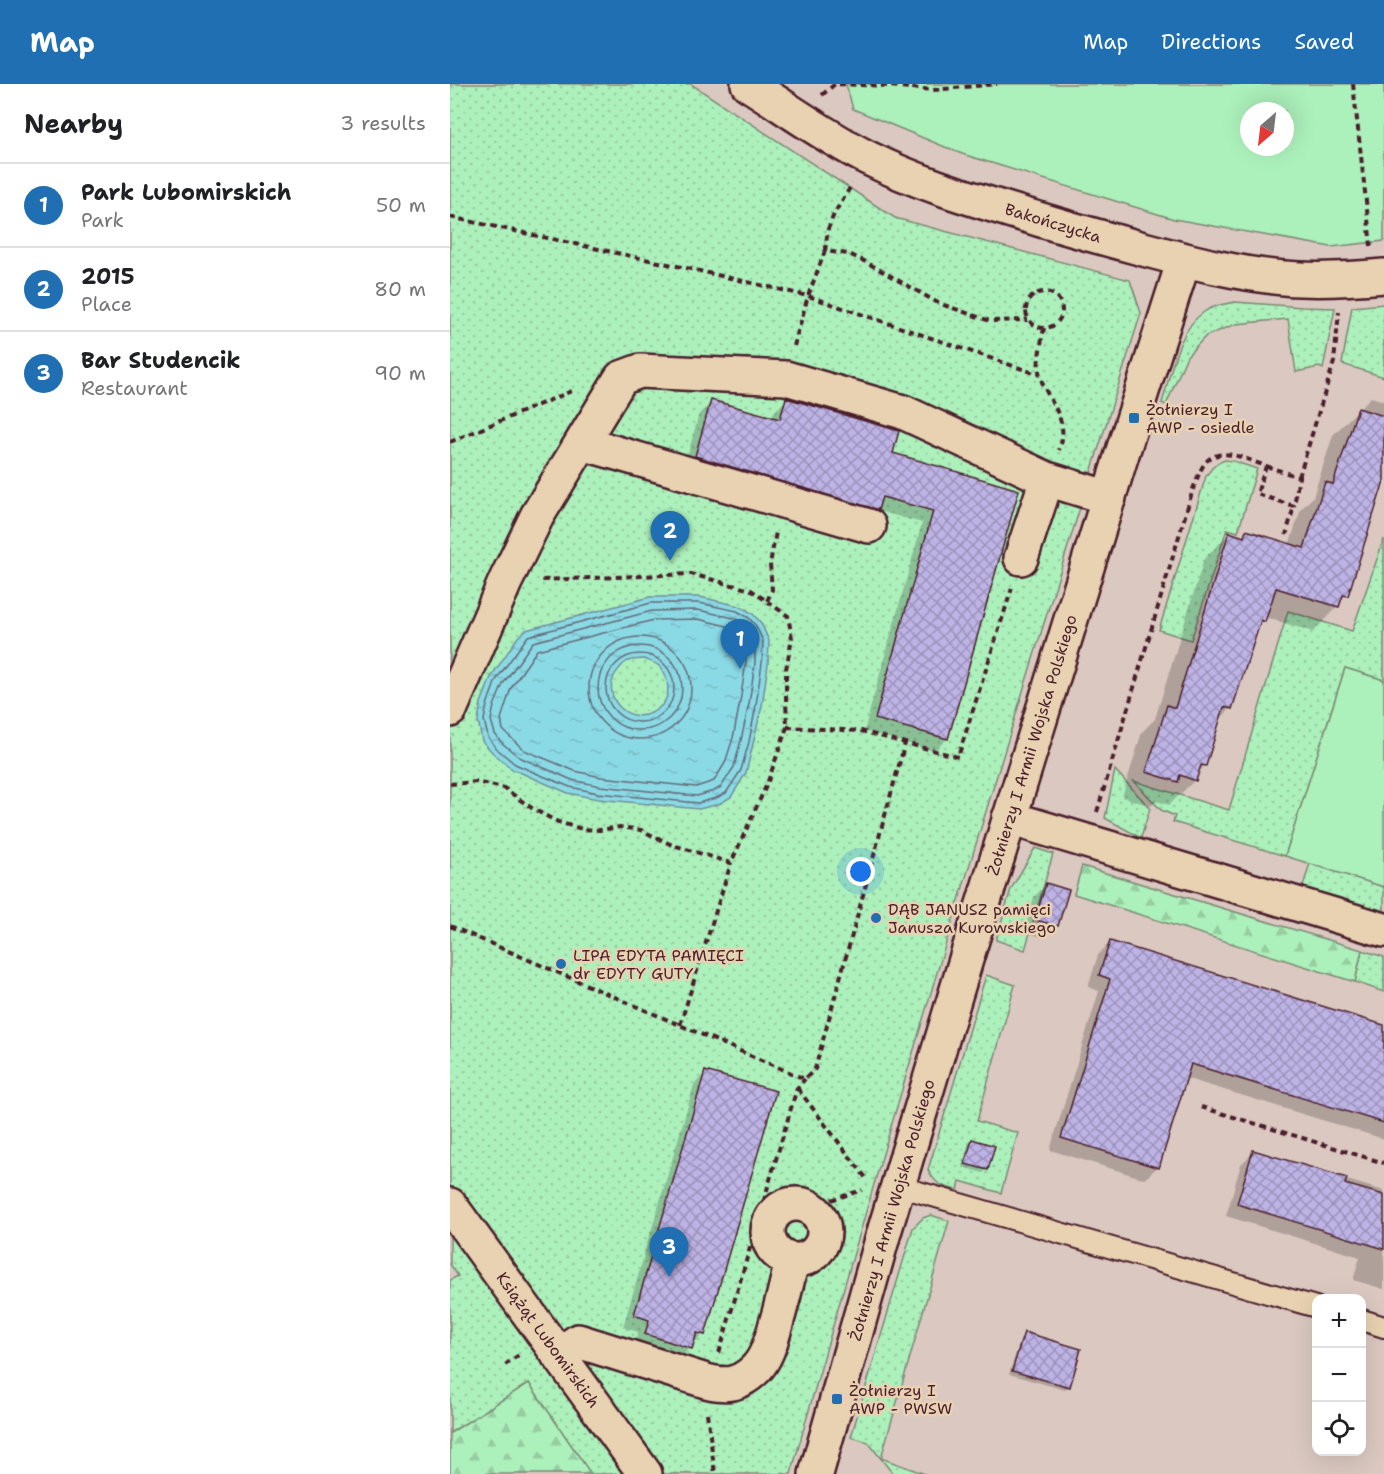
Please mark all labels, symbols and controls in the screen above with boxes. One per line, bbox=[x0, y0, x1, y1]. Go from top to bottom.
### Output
text: Map bbox=[30, 23, 95, 61]
text: Map bbox=[1083, 28, 1128, 56]
text: Directions bbox=[1161, 28, 1261, 56]
text: Saved bbox=[1294, 28, 1354, 56]
north arrow bbox=[1240, 102, 1294, 156]
text: Nearby bbox=[24, 106, 123, 141]
text: 3 results bbox=[340, 110, 426, 136]
text: Park Lubomirskich bbox=[81, 178, 291, 207]
text: 1 bbox=[39, 192, 48, 218]
text: 50 m bbox=[376, 192, 426, 218]
street label: Bakończycka bbox=[1002, 198, 1104, 248]
text: Park bbox=[81, 207, 124, 233]
text: 2015 bbox=[81, 262, 134, 291]
text: 2 bbox=[37, 276, 51, 302]
text: 80 m bbox=[374, 276, 426, 302]
text: Place bbox=[81, 291, 132, 317]
text: Bar Studencik bbox=[81, 346, 241, 375]
text: 3 bbox=[37, 360, 51, 386]
text: 90 m bbox=[374, 360, 426, 386]
text: Restaurant bbox=[81, 375, 188, 401]
place label: Żołnierzy I AWP - osiedle bbox=[1146, 399, 1255, 438]
marker: Żołnierzy I AWP - osiedle bbox=[1127, 411, 1141, 425]
pin: 2 bbox=[650, 512, 690, 561]
street label: Żołnierzy I Armii Wojska Polskiego bbox=[982, 612, 1082, 878]
pin: 1 bbox=[720, 620, 760, 669]
your location bbox=[846, 857, 875, 886]
place label: DĄB JANUSZ pamięci Janusza Kurowskiego bbox=[888, 899, 1056, 938]
marker: DĄB JANUSZ pamięci Janusza Kurowskiego bbox=[869, 911, 883, 925]
place label: LIPA EDYTA PAMIĘCI dr EDYTY GUTY bbox=[573, 945, 744, 984]
marker: LIPA EDYTA PAMIĘCI dr EDYTY GUTY bbox=[554, 957, 568, 971]
street label: Żołnierzy I Armii Wojska Polskiego bbox=[844, 1077, 940, 1343]
pin: 3 bbox=[650, 1228, 688, 1277]
street label: Książąt Lubomirskich bbox=[492, 1268, 604, 1412]
map controls bbox=[1312, 1294, 1366, 1456]
button: + bbox=[1312, 1294, 1366, 1348]
button: − bbox=[1312, 1348, 1366, 1402]
place label: Żołnierzy I AWP - PWSW bbox=[849, 1380, 952, 1419]
marker: Żołnierzy I AWP - PWSW bbox=[830, 1392, 844, 1406]
button: locate bbox=[1312, 1402, 1366, 1456]

